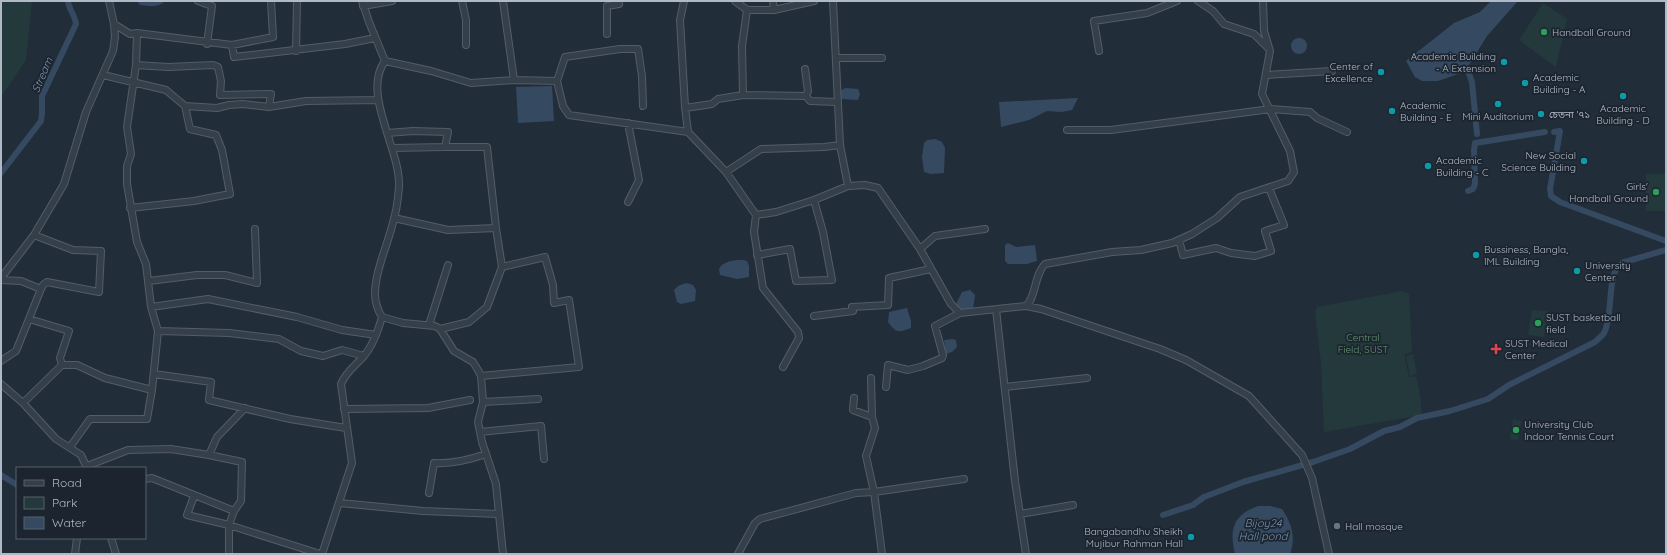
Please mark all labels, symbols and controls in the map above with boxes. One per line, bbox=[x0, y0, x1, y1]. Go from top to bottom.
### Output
place label: Handball Ground bbox=[1552, 26, 1631, 39]
marker: Handball Ground bbox=[1539, 27, 1549, 37]
place label: Academic Building - A Extension bbox=[1411, 50, 1496, 75]
water label: Stream bbox=[28, 54, 56, 95]
marker: Academic Building - A Extension bbox=[1499, 57, 1509, 67]
place label: Center of Excellence bbox=[1325, 60, 1373, 85]
marker: Center of Excellence bbox=[1376, 67, 1386, 77]
place label: Academic Building - A bbox=[1533, 71, 1586, 96]
marker: Academic Building - A bbox=[1520, 78, 1530, 88]
marker: Academic Building - D bbox=[1618, 91, 1628, 101]
place label: Academic Building - E bbox=[1400, 99, 1452, 124]
marker: Mini Auditorium bbox=[1493, 99, 1503, 109]
place label: Academic Building - D bbox=[1596, 102, 1650, 127]
marker: Academic Building - E bbox=[1387, 106, 1397, 116]
place label: চেতনা '৭১ bbox=[1549, 108, 1590, 121]
marker: চেতনা '৭১ bbox=[1536, 109, 1546, 119]
place label: Mini Auditorium bbox=[1462, 110, 1534, 123]
place label: New Social Science Building bbox=[1501, 149, 1576, 174]
place label: Academic Building - C bbox=[1436, 154, 1489, 179]
marker: New Social Science Building bbox=[1579, 156, 1589, 166]
marker: Academic Building - C bbox=[1423, 161, 1433, 171]
place label: Girls' Handball Ground bbox=[1569, 180, 1648, 205]
marker: Girls' Handball Ground bbox=[1651, 187, 1661, 197]
place label: Bussiness, Bangla, IML Building bbox=[1484, 243, 1568, 268]
marker: Bussiness, Bangla, IML Building bbox=[1471, 250, 1481, 260]
place label: University Center bbox=[1585, 259, 1631, 284]
marker: University Center bbox=[1572, 266, 1582, 276]
place label: SUST basketball field bbox=[1546, 311, 1621, 336]
marker: SUST basketball field bbox=[1533, 318, 1543, 328]
park label: Central Field, SUST bbox=[1338, 331, 1388, 356]
place label: SUST Medical Center bbox=[1505, 337, 1568, 362]
marker: SUST Medical Center bbox=[1490, 343, 1502, 355]
place label: University Club Indoor Tennis Court bbox=[1524, 418, 1615, 443]
marker: University Club Indoor Tennis Court bbox=[1511, 425, 1521, 435]
legend bbox=[16, 467, 146, 539]
text: Road bbox=[52, 475, 82, 490]
text: Park bbox=[52, 495, 77, 510]
text: Water bbox=[52, 515, 87, 530]
water label: Bijoy24 Hall pond bbox=[1239, 516, 1289, 543]
place label: Hall mosque bbox=[1345, 520, 1403, 533]
marker: Hall mosque bbox=[1332, 521, 1342, 531]
place label: Bangabandhu Sheikh Mujibur Rahman Hall bbox=[1084, 525, 1183, 550]
marker: Bangabandhu Sheikh Mujibur Rahman Hall bbox=[1186, 532, 1196, 542]

